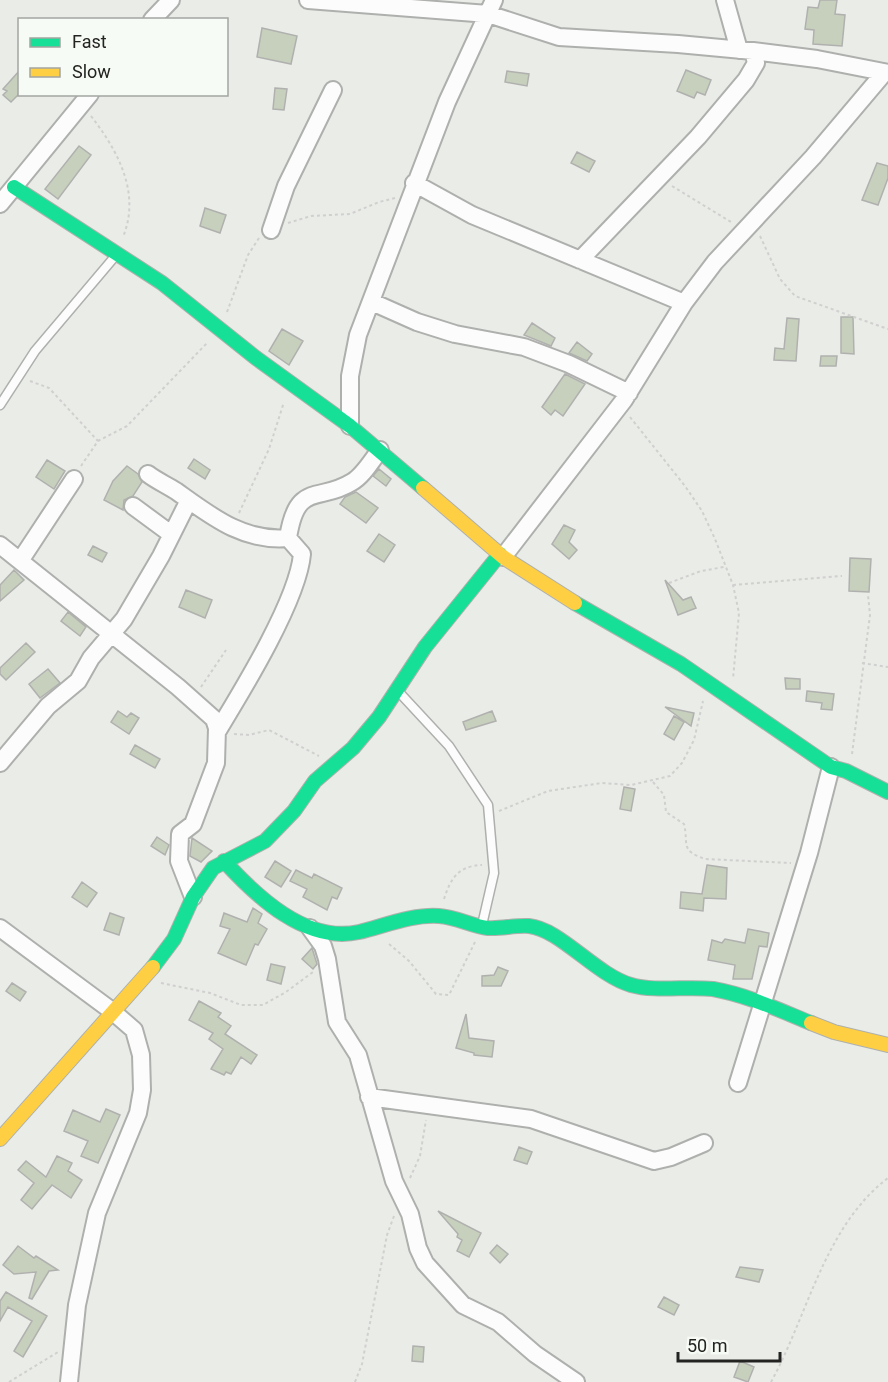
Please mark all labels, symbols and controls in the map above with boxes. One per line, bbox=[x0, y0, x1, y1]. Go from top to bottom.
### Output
legend bbox=[18, 18, 228, 96]
text: Fast bbox=[72, 31, 107, 52]
text: Slow bbox=[72, 61, 111, 82]
scale bar bbox=[678, 1325, 780, 1363]
text: 50 m bbox=[687, 1335, 727, 1356]

